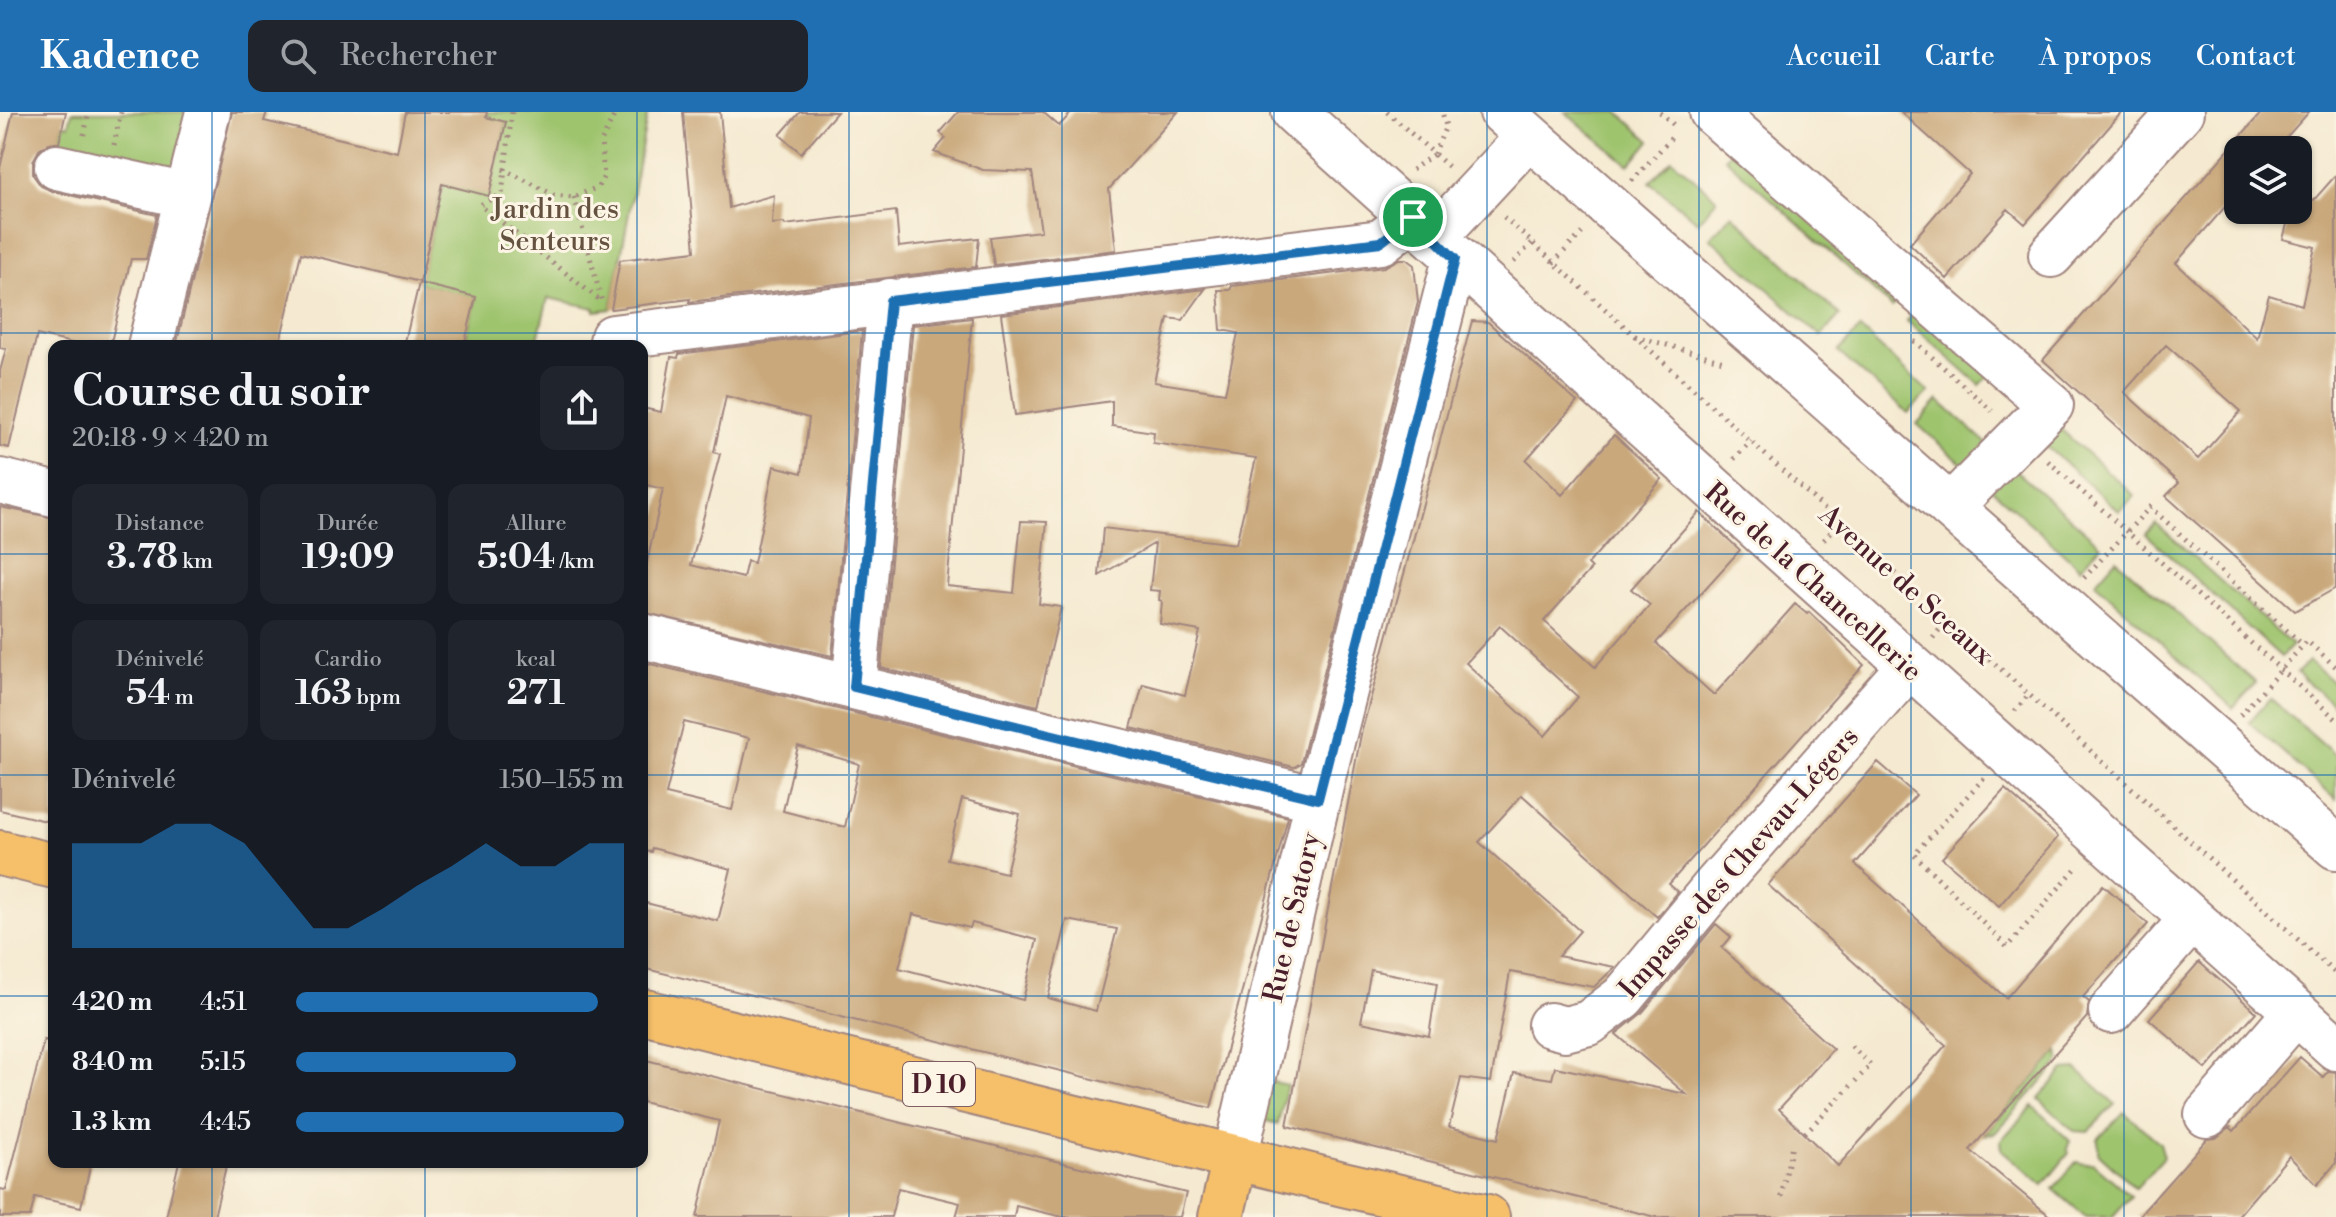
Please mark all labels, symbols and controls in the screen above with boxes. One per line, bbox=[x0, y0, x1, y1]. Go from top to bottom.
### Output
search box bbox=[248, 20, 808, 92]
text: Kadence bbox=[40, 33, 200, 80]
icon: search bbox=[276, 34, 320, 78]
text: Rechercher bbox=[340, 37, 497, 75]
text: Accueil bbox=[1786, 39, 1881, 74]
text: Carte bbox=[1925, 39, 1995, 74]
text: À propos bbox=[2039, 39, 2152, 74]
text: Contact bbox=[2196, 39, 2296, 74]
map controls bbox=[2224, 136, 2312, 224]
button: layers bbox=[2224, 136, 2312, 224]
pin bbox=[1379, 183, 1447, 251]
park label: Jardin des Senteurs bbox=[490, 192, 619, 259]
icon: arrive bbox=[1391, 195, 1435, 239]
text: Course du soir bbox=[72, 364, 371, 419]
button: share bbox=[540, 366, 624, 450]
text: 20:18 · 9 × 420 m bbox=[72, 422, 269, 454]
street label: Rue de la Chancellerie bbox=[1697, 475, 1929, 689]
street label: Avenue de Sceaux bbox=[1811, 497, 2001, 673]
text: Distance bbox=[116, 510, 204, 537]
text: Durée bbox=[317, 510, 379, 537]
text: Allure bbox=[505, 510, 567, 537]
text: 3.78 bbox=[107, 537, 178, 579]
text: 19:09 bbox=[302, 537, 394, 579]
text: 5:04 bbox=[477, 537, 555, 579]
text: km bbox=[178, 548, 213, 575]
text: /km bbox=[555, 548, 595, 575]
text: Dénivelé bbox=[116, 646, 204, 673]
text: Cardio bbox=[314, 646, 382, 673]
text: kcal bbox=[516, 646, 556, 673]
text: 54 bbox=[126, 673, 170, 715]
text: 163 bbox=[295, 673, 352, 715]
text: 271 bbox=[507, 673, 565, 715]
text: m bbox=[170, 684, 194, 711]
text: bpm bbox=[352, 684, 401, 711]
street label: Impasse des Chevau-Légers bbox=[1612, 720, 1867, 1006]
text: Dénivelé bbox=[72, 764, 176, 796]
text: 150–155 m bbox=[499, 764, 624, 796]
street label: Rue de Satory bbox=[1256, 829, 1329, 1006]
text: 420 m bbox=[72, 986, 152, 1018]
text: 4:51 bbox=[200, 986, 247, 1018]
text: 840 m bbox=[72, 1046, 153, 1078]
text: 5:15 bbox=[200, 1046, 246, 1078]
road number: D 10 bbox=[903, 1062, 975, 1106]
text: 1.3 km bbox=[72, 1106, 151, 1138]
text: 4:45 bbox=[200, 1106, 251, 1138]

